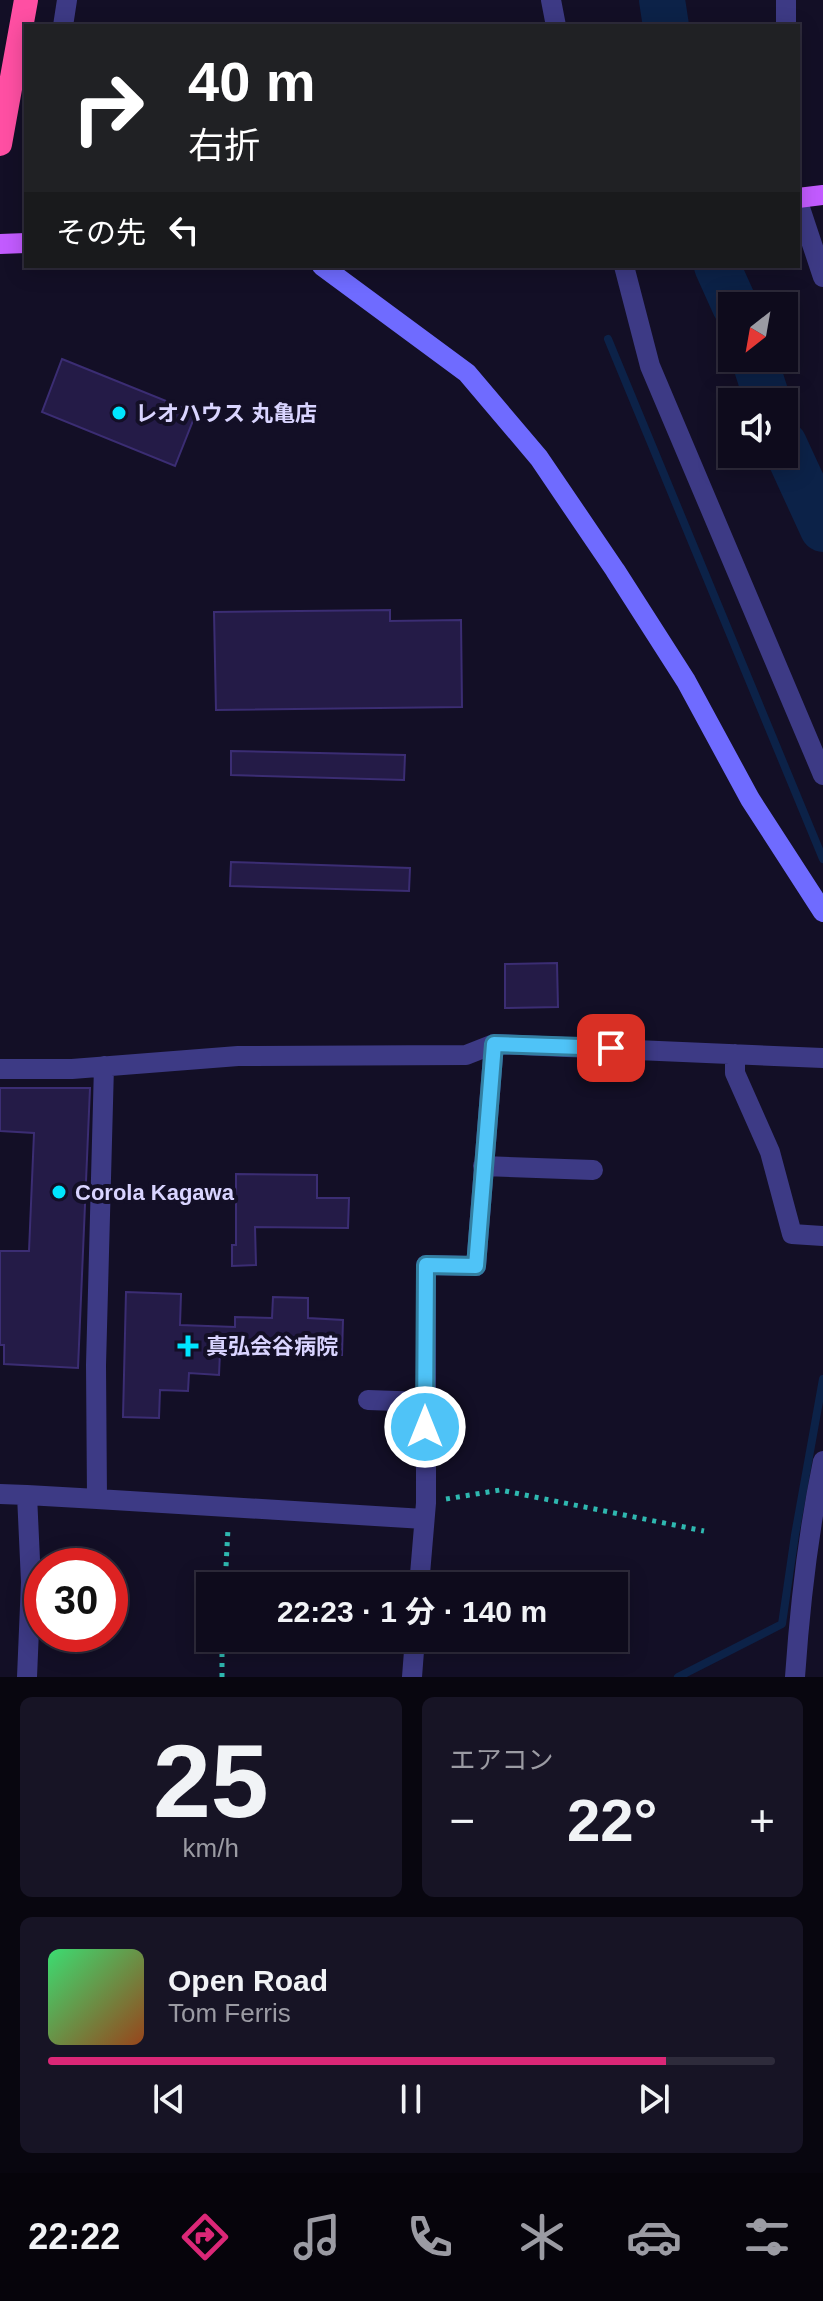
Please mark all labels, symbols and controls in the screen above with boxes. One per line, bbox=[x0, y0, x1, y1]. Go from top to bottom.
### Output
text: 40 m bbox=[188, 50, 316, 113]
icon: right bbox=[56, 56, 160, 160]
text: 右折 bbox=[188, 125, 260, 166]
icon: left bbox=[162, 208, 206, 252]
text: その先 bbox=[56, 216, 146, 249]
north arrow bbox=[718, 292, 798, 372]
map controls bbox=[718, 292, 798, 468]
button: sound bbox=[718, 388, 798, 468]
place label: レオハウス 丸亀店 bbox=[135, 401, 317, 426]
marker: レオハウス 丸亀店 bbox=[110, 404, 128, 422]
pin bbox=[577, 1014, 645, 1082]
icon: arrive bbox=[589, 1026, 633, 1070]
place label: Corola Kagawa bbox=[75, 1180, 235, 1205]
marker: Corola Kagawa bbox=[50, 1183, 68, 1201]
place label: 真弘会谷病院 bbox=[206, 1334, 338, 1359]
marker: 真弘会谷病院 bbox=[177, 1335, 199, 1357]
position arrow bbox=[383, 1385, 467, 1469]
speed limit sign: 30 bbox=[24, 1548, 128, 1652]
text: 22:23 · 1 分 · 140 m bbox=[277, 1595, 547, 1628]
text: 25 bbox=[153, 1723, 269, 1839]
text: エアコン bbox=[450, 1745, 554, 1775]
text: 22° bbox=[567, 1787, 658, 1854]
text: − bbox=[450, 1796, 475, 1845]
text: + bbox=[749, 1796, 775, 1845]
text: km/h bbox=[183, 1833, 239, 1863]
text: Open Road bbox=[168, 1964, 328, 1997]
text: Tom Ferris bbox=[168, 1998, 291, 2028]
icon: previous bbox=[147, 2077, 191, 2121]
icon: pause bbox=[389, 2077, 433, 2121]
icon: next bbox=[632, 2077, 676, 2121]
icon: directions bbox=[177, 2209, 233, 2265]
icon: music bbox=[289, 2209, 345, 2265]
icon: phone bbox=[402, 2209, 458, 2265]
icon: climate bbox=[514, 2209, 570, 2265]
icon: car bbox=[626, 2209, 682, 2265]
icon: filters bbox=[739, 2209, 795, 2265]
text: 22:22 bbox=[28, 2216, 120, 2257]

